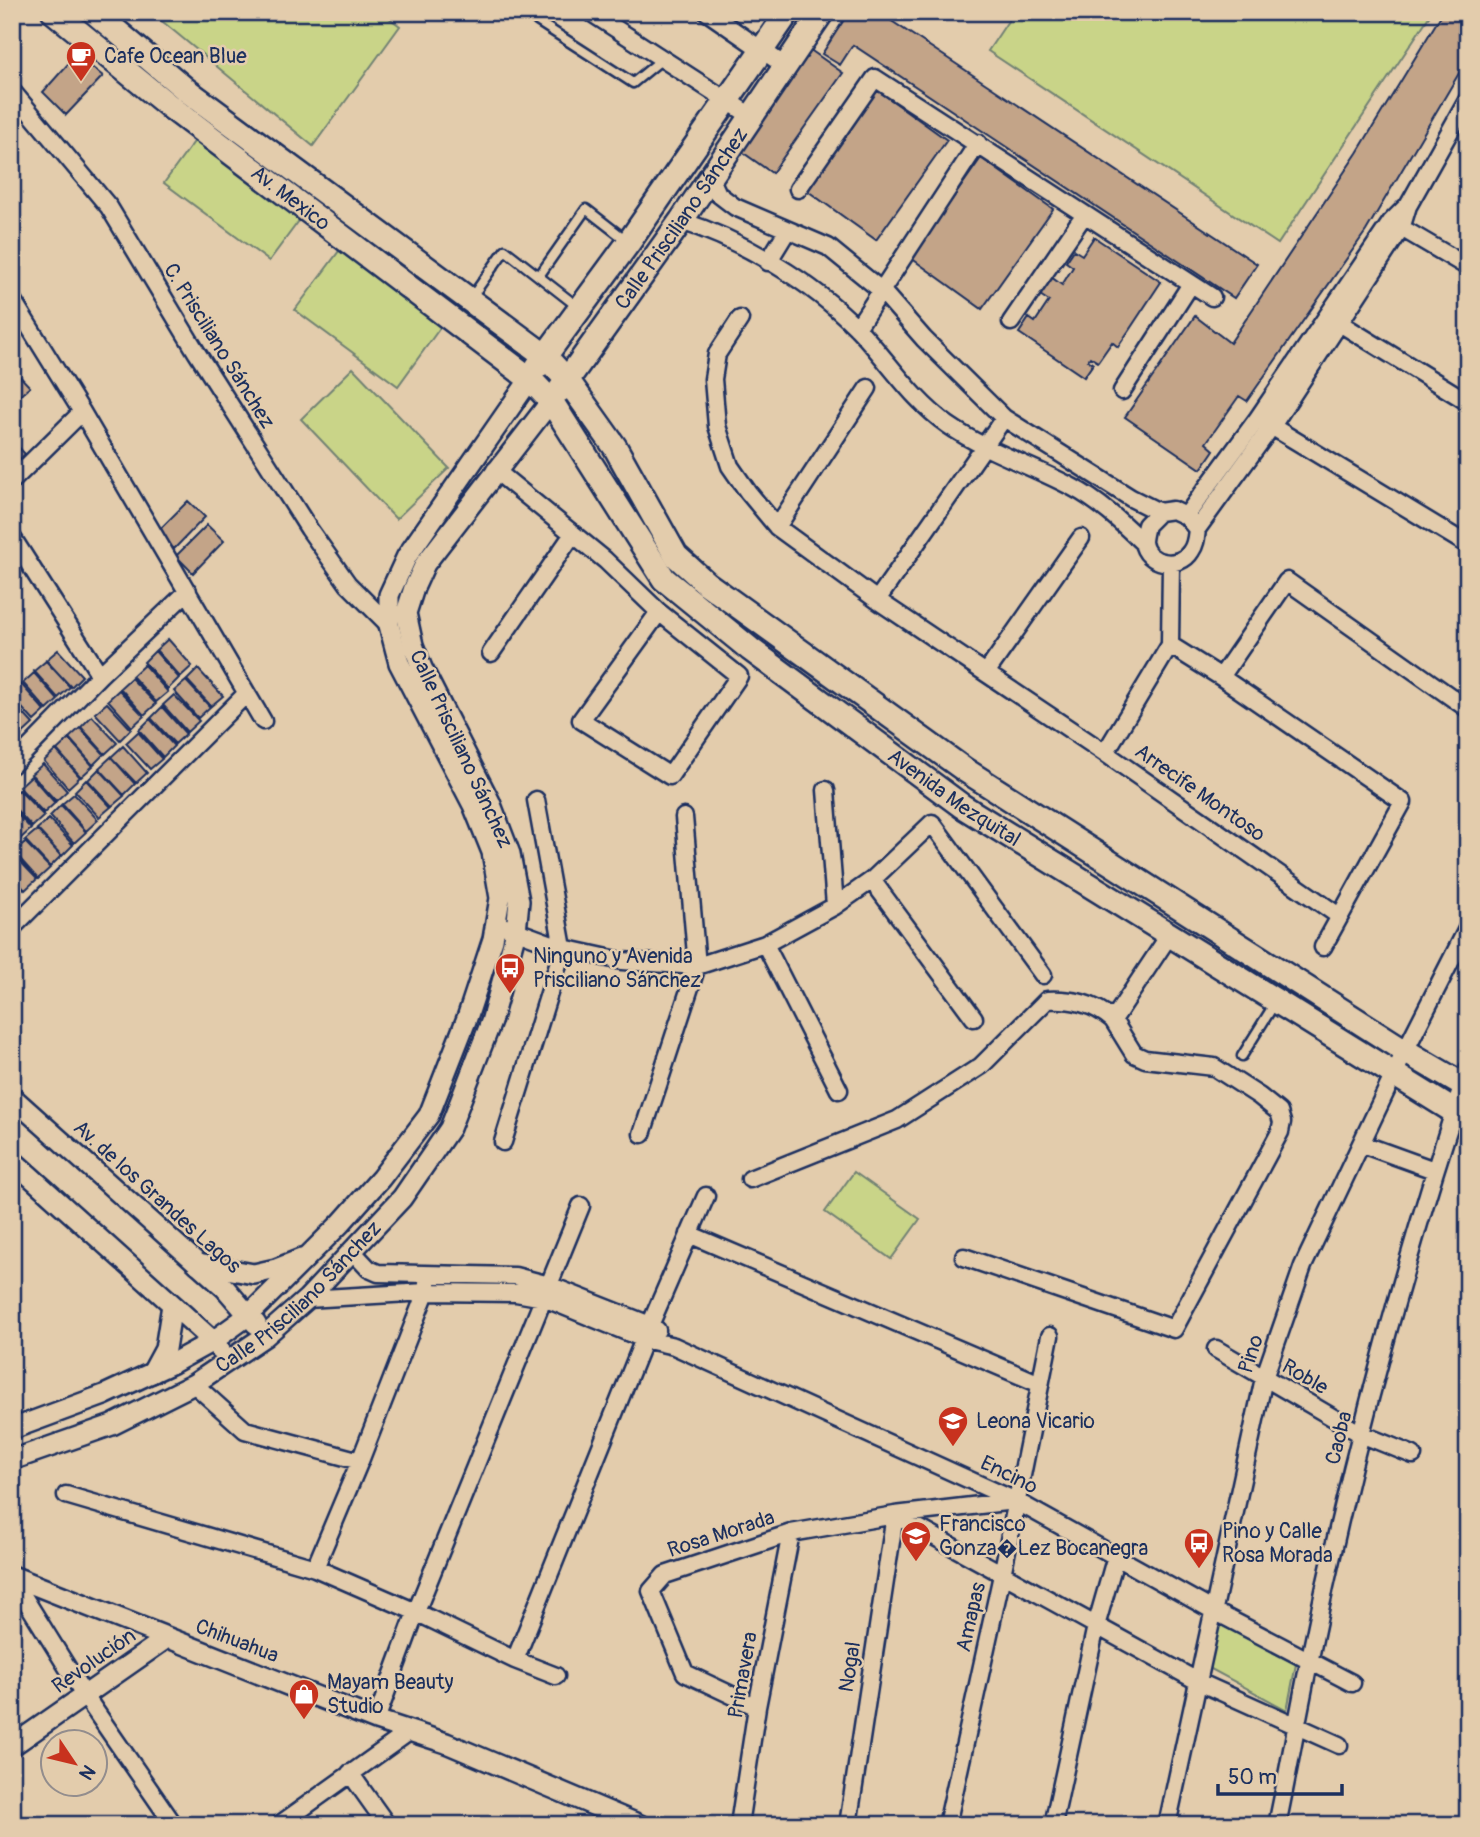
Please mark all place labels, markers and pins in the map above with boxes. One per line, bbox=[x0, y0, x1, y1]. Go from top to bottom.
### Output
cafe icon: Cafe Ocean Blue bbox=[64, 39, 98, 83]
place label: Cafe Ocean Blue bbox=[104, 43, 247, 70]
place label: Ninguno y Avenida Prisciliano Sánchez bbox=[533, 943, 701, 994]
bus stop icon: Ninguno y Avenida Prisciliano Sánchez bbox=[493, 951, 527, 995]
school or university icon: Leona Vicario bbox=[936, 1404, 970, 1448]
place label: Leona Vicario bbox=[976, 1408, 1095, 1435]
place label: Francisco Gonza�Lez Bocanegra bbox=[939, 1511, 1148, 1562]
place label: Pino y Calle Rosa Morada bbox=[1222, 1518, 1333, 1569]
school or university icon: Francisco Gonza�Lez Bocanegra bbox=[899, 1519, 933, 1563]
bus stop icon: Pino y Calle Rosa Morada bbox=[1182, 1526, 1216, 1570]
place label: Mayam Beauty Studio bbox=[327, 1669, 453, 1720]
shop icon: Mayam Beauty Studio bbox=[287, 1677, 321, 1721]

